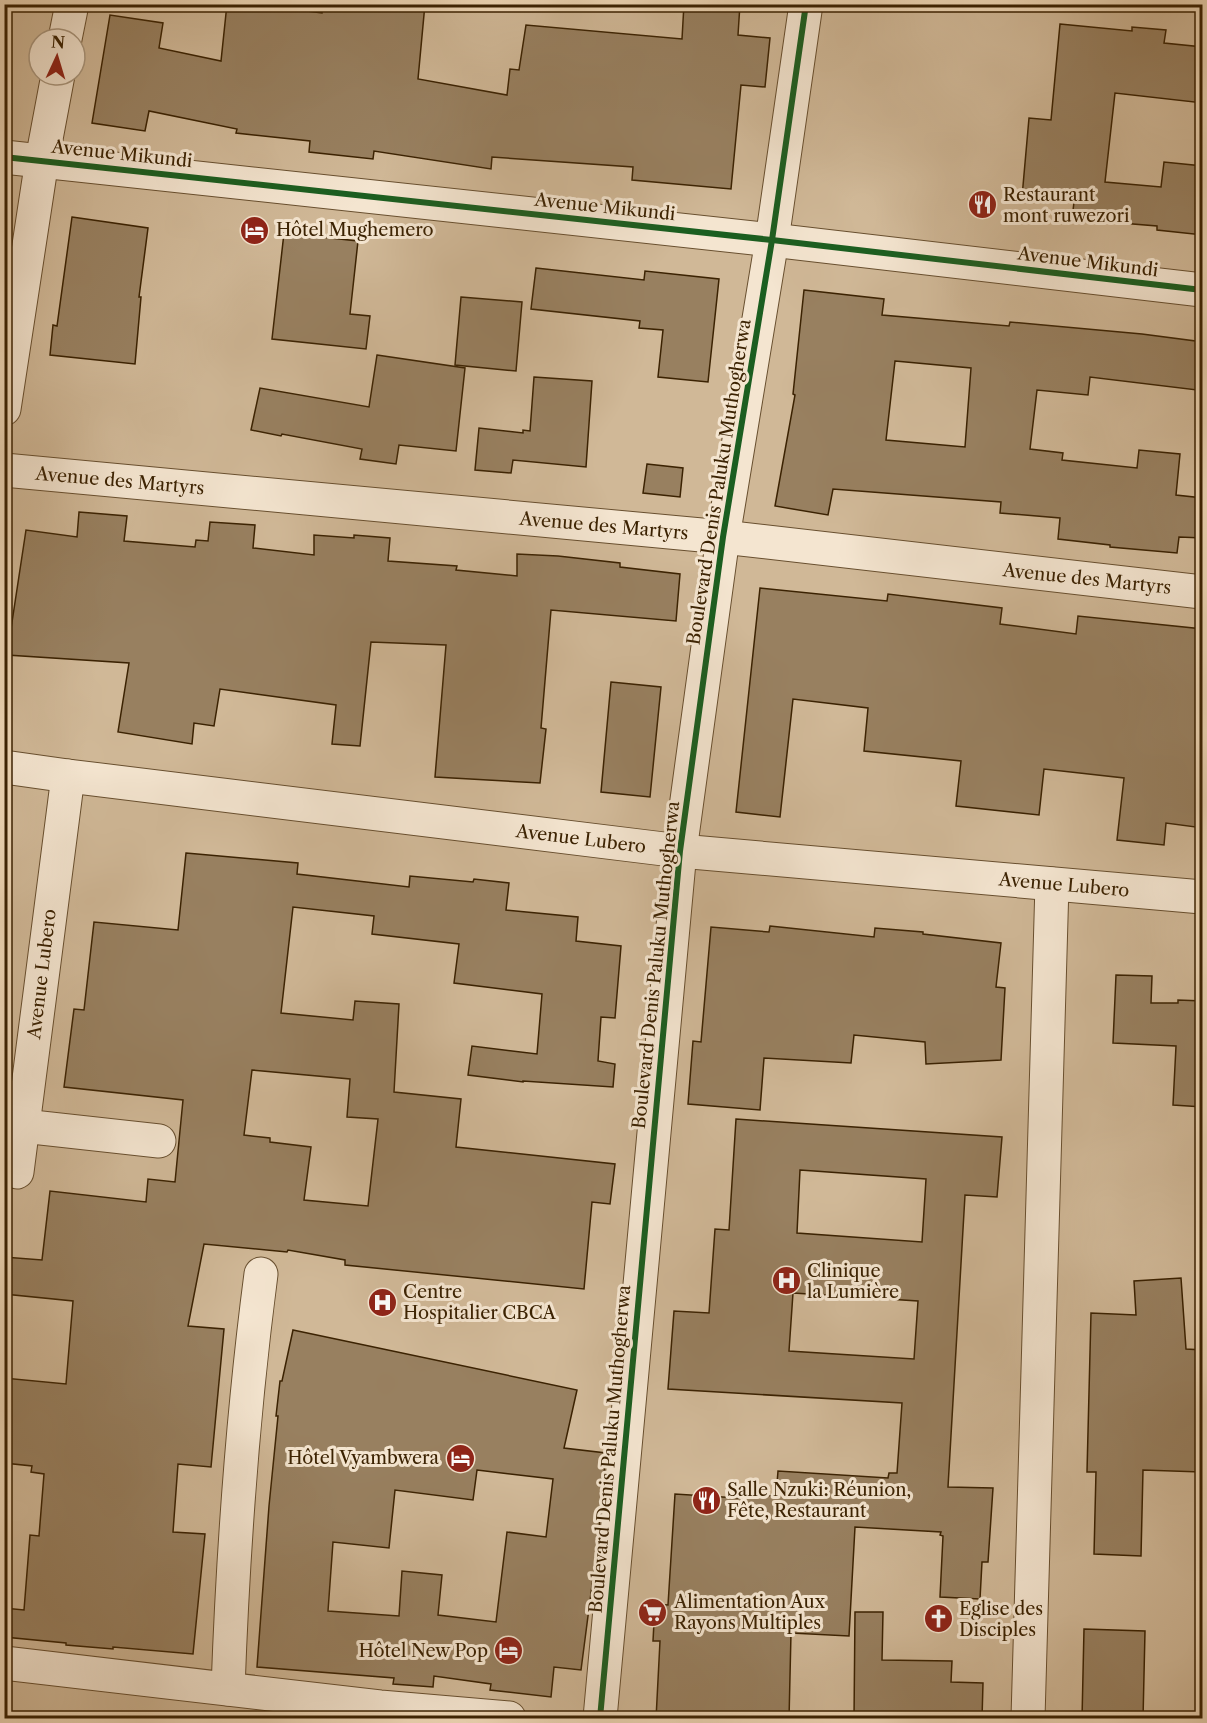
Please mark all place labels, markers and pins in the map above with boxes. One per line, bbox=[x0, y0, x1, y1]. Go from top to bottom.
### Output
place label: Restaurant mont ruwezori bbox=[1003, 184, 1130, 227]
restaurant icon: Restaurant mont ruwezori bbox=[966, 189, 998, 221]
hotel icon: Hôtel Mughemero bbox=[239, 214, 271, 246]
place label: Hôtel Mughemero bbox=[276, 219, 434, 241]
place label: Clinique la Lumière bbox=[807, 1260, 899, 1303]
hospital icon: Clinique la Lumière bbox=[770, 1265, 802, 1297]
place label: Centre Hospitalier CBCA bbox=[403, 1281, 557, 1324]
hospital icon: Centre Hospitalier CBCA bbox=[366, 1286, 398, 1318]
hotel icon: Hôtel Vyambwera bbox=[444, 1442, 476, 1474]
place label: Hôtel Vyambwera bbox=[287, 1447, 440, 1469]
place label: Salle Nzuki: Réunion, Fête, Restaurant bbox=[727, 1479, 911, 1522]
restaurant icon: Salle Nzuki: Réunion, Fête, Restaurant bbox=[690, 1484, 722, 1516]
place label: Alimentation Aux Rayons Multiples bbox=[673, 1591, 826, 1634]
supermarket icon: Alimentation Aux Rayons Multiples bbox=[637, 1596, 669, 1628]
place label: Eglise des Disciples bbox=[959, 1598, 1043, 1641]
church icon: Eglise des Disciples bbox=[922, 1603, 954, 1635]
hotel icon: Hôtel New Pop bbox=[493, 1635, 525, 1667]
place label: Hôtel New Pop bbox=[358, 1640, 488, 1662]

